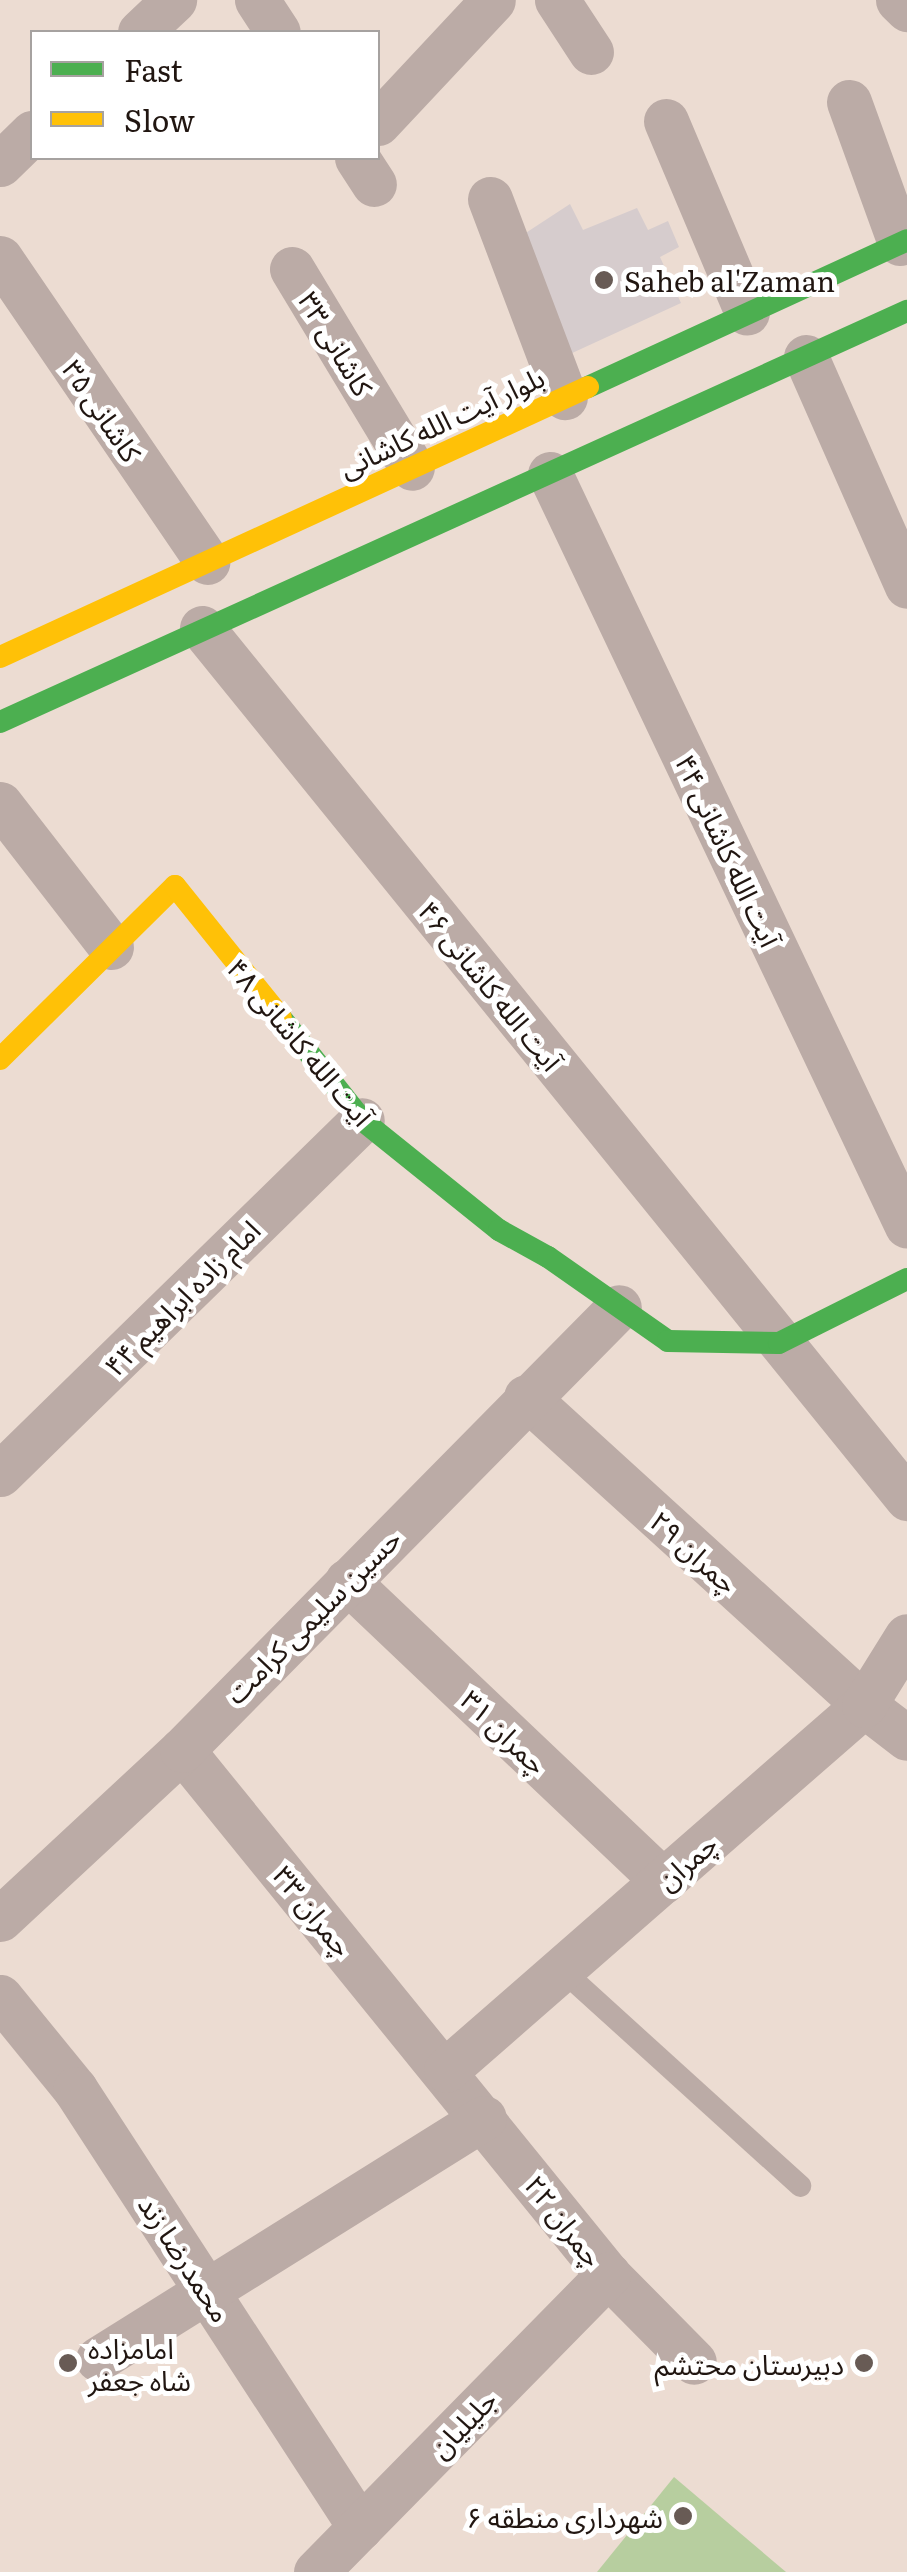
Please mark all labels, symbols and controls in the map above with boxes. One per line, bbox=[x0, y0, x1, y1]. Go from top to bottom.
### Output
legend bbox=[30, 30, 380, 160]
text: Fast bbox=[124, 47, 183, 91]
text: Slow bbox=[124, 97, 195, 141]
place label: Saheb al'Zaman bbox=[624, 263, 835, 297]
marker: Saheb al'Zaman bbox=[593, 269, 615, 291]
street label: کاشانی ۳۳ bbox=[293, 285, 381, 401]
street label: کاشانی ۳۵ bbox=[57, 353, 149, 467]
street label: بلوار آیت الله کاشانی bbox=[333, 359, 549, 483]
street label: آیت الله کاشانی ۴۴ bbox=[670, 749, 788, 951]
street label: آیت الله کاشانی ۴۶ bbox=[412, 894, 570, 1076]
street label: آیت الله کاشانی ۴۸ bbox=[221, 950, 381, 1132]
street label: امام زاده ابراهیم ۴۴ bbox=[96, 1212, 266, 1382]
street label: چمران ۲۹ bbox=[644, 1503, 746, 1599]
street label: حسین سلیمی کرامت bbox=[217, 1520, 407, 1710]
street label: چمران ۳۱ bbox=[455, 1682, 555, 1780]
street label: چمران bbox=[649, 1826, 723, 1896]
street label: چمران ۳۳ bbox=[267, 1858, 361, 1962]
street label: چمران ۲۲ bbox=[519, 2168, 611, 2272]
street label: محمدرضا زند bbox=[133, 2188, 239, 2328]
place label: امامزاده شاه جعفر bbox=[88, 2330, 191, 2396]
place label: دبیرستان محتشم bbox=[655, 2346, 844, 2380]
marker: امامزاده شاه جعفر bbox=[57, 2352, 79, 2374]
marker: دبیرستان محتشم bbox=[853, 2352, 875, 2374]
street label: جلیلیان bbox=[422, 2382, 502, 2464]
place label: شهرداری منطقه ۶ bbox=[466, 2499, 663, 2533]
marker: شهرداری منطقه ۶ bbox=[672, 2505, 694, 2527]

